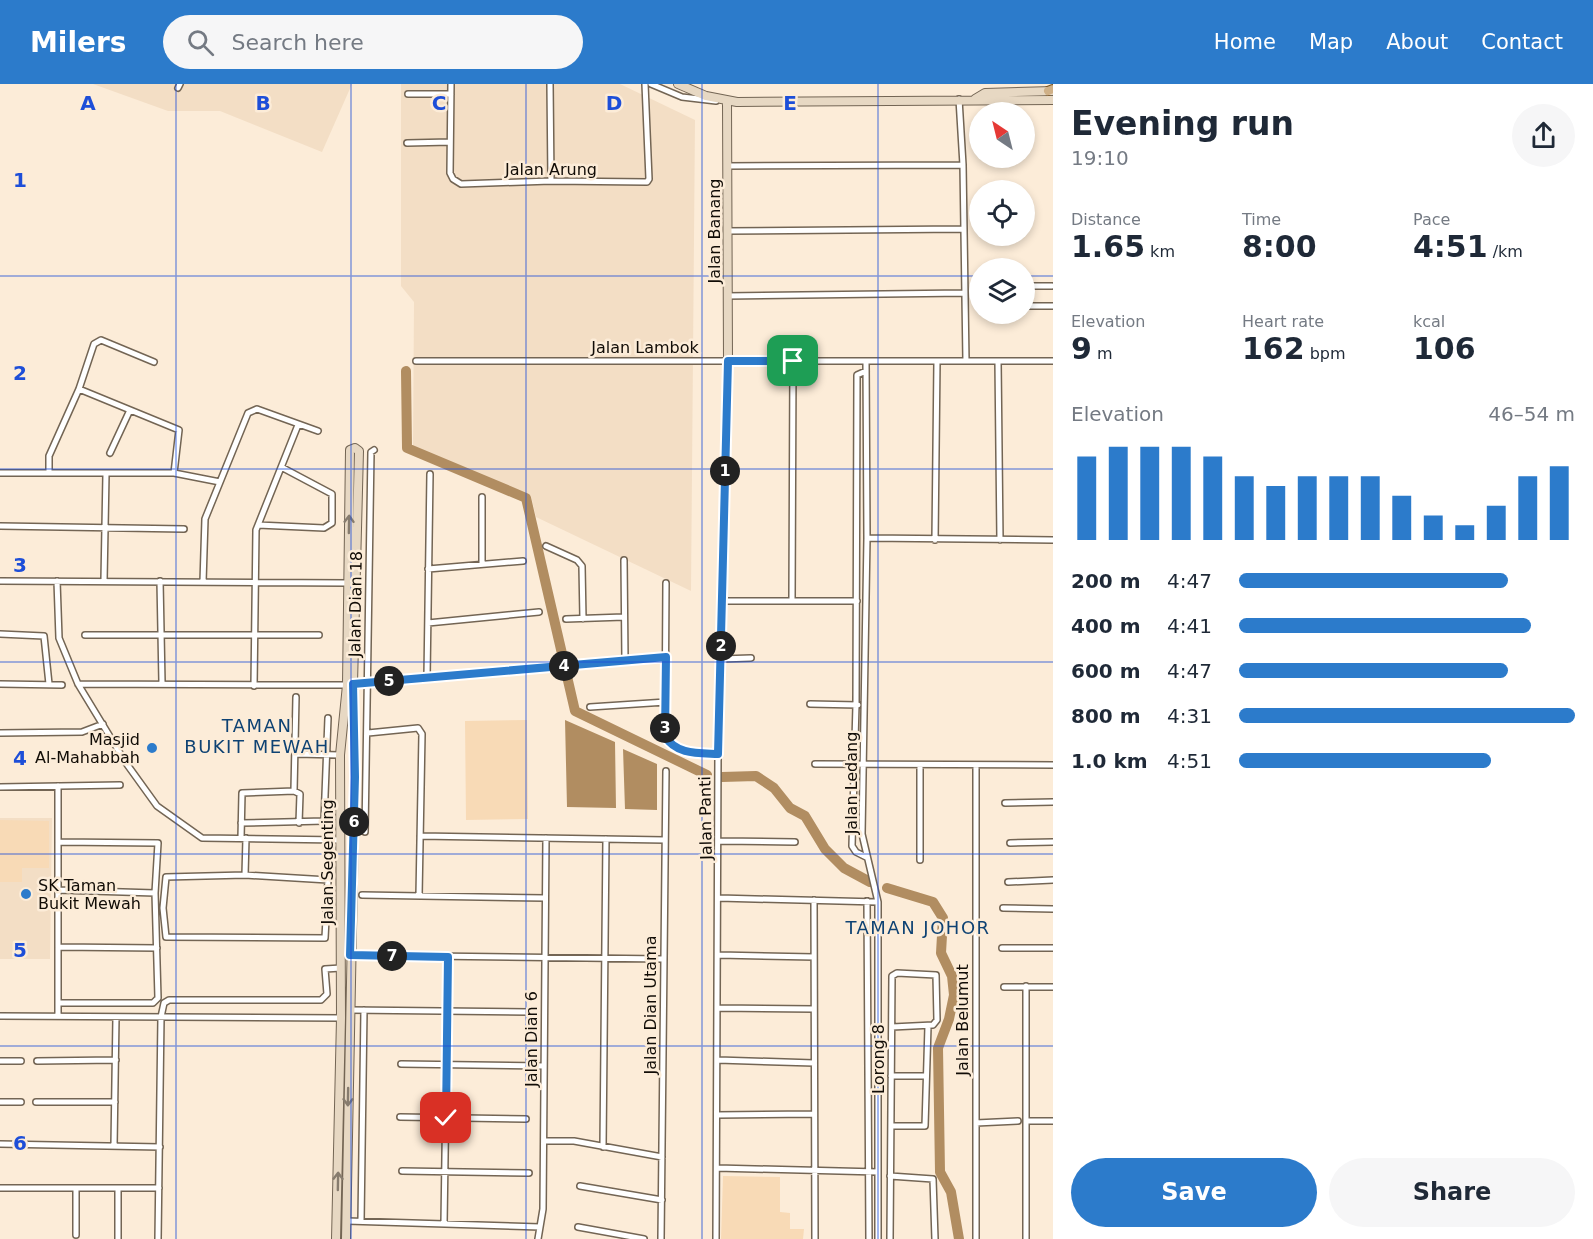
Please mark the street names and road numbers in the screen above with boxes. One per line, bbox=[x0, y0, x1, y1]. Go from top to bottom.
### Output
street label: Jalan Arung bbox=[504, 160, 597, 179]
street label: Jalan Banang bbox=[705, 178, 724, 285]
street label: Jalan Lambok bbox=[590, 338, 699, 357]
street label: Jalan Dian 18 bbox=[345, 551, 366, 658]
street label: Jalan Ledang bbox=[842, 732, 861, 835]
street label: Jalan Panti bbox=[695, 776, 716, 861]
street label: Jalan Segenting bbox=[318, 799, 337, 926]
street label: Jalan Dian Utama bbox=[641, 936, 660, 1075]
street label: Jalan Belumut bbox=[953, 964, 972, 1077]
street label: Jalan Dian 6 bbox=[522, 991, 541, 1088]
street label: Lorong 8 bbox=[869, 1024, 888, 1094]

